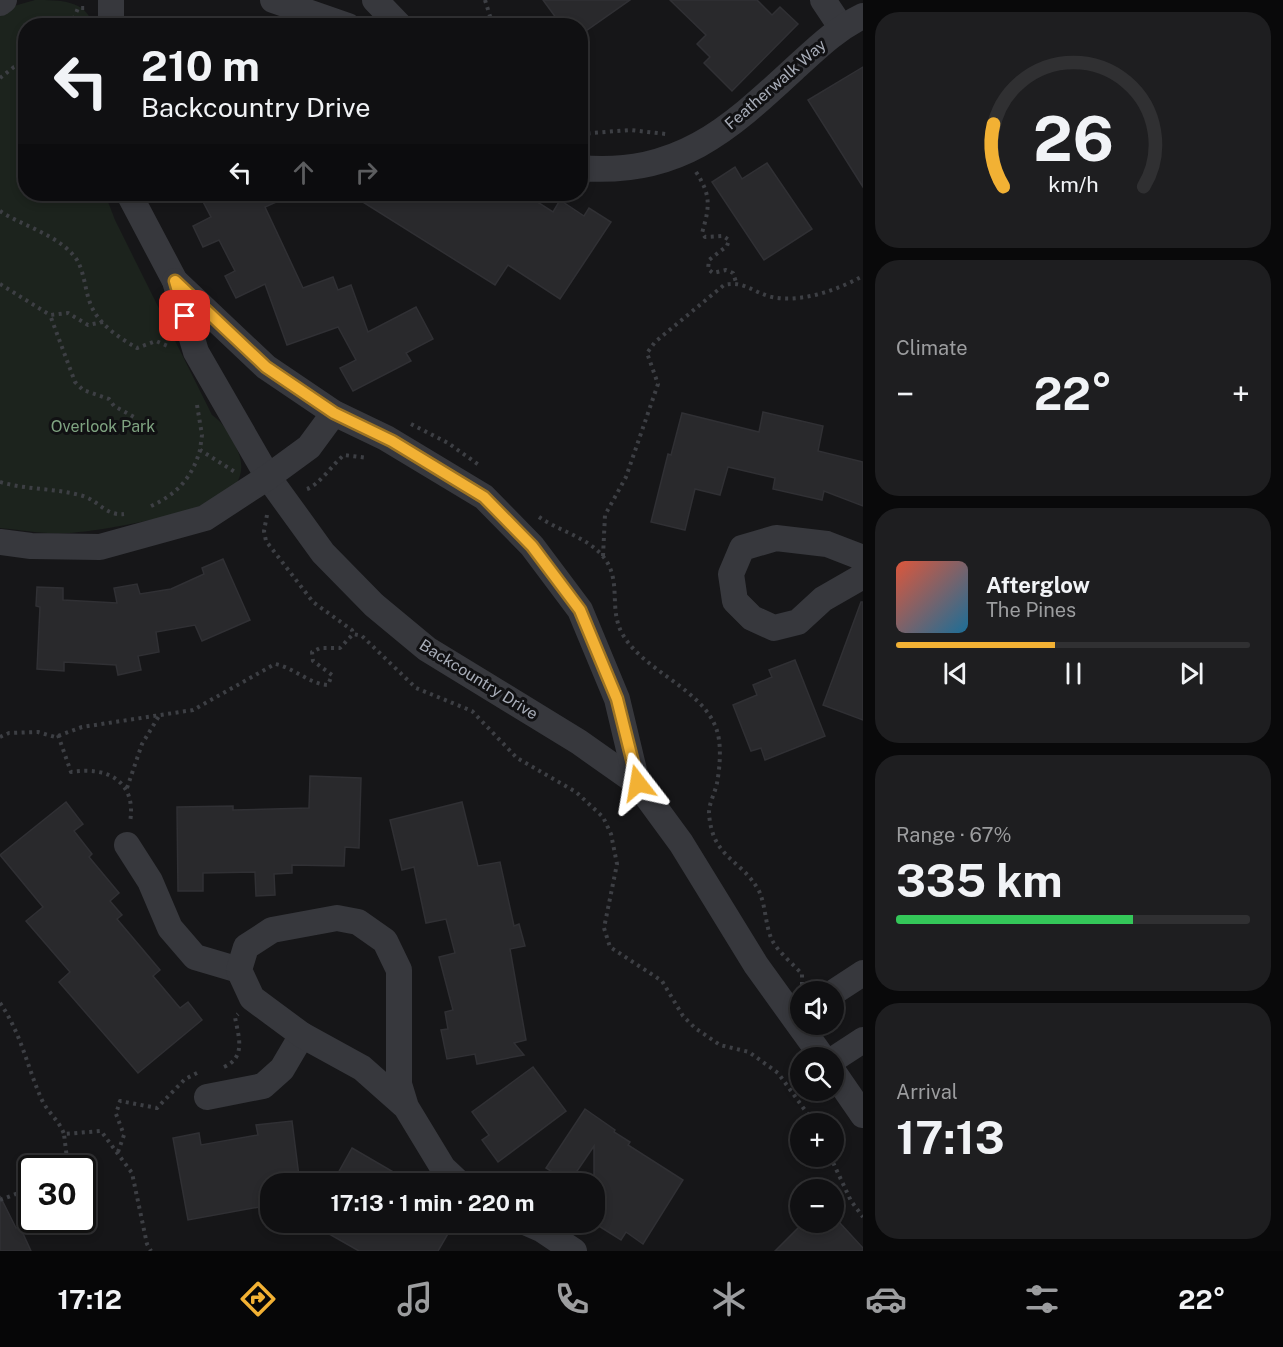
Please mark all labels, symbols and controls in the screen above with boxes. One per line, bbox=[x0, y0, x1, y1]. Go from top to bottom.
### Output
street label: Featherwalk Way bbox=[721, 35, 830, 133]
text: 210 m bbox=[141, 41, 260, 90]
icon: left bbox=[42, 42, 120, 120]
text: Backcountry Drive bbox=[141, 91, 371, 123]
text: 26 bbox=[1033, 102, 1113, 175]
icon: left bbox=[224, 156, 257, 189]
icon: ahead bbox=[287, 156, 320, 189]
icon: right bbox=[350, 156, 383, 189]
text: km/h bbox=[1048, 172, 1098, 197]
pin bbox=[159, 290, 210, 341]
icon: arrive bbox=[168, 299, 201, 332]
text: Climate bbox=[896, 336, 968, 360]
text: 22° bbox=[1034, 367, 1112, 420]
text: − bbox=[896, 375, 914, 413]
text: + bbox=[1232, 375, 1250, 413]
park label: Overlook Park bbox=[51, 417, 155, 436]
text: Afterglow bbox=[986, 572, 1090, 598]
text: The Pines bbox=[986, 598, 1076, 622]
street label: Backcountry Drive bbox=[416, 635, 541, 724]
icon: previous bbox=[939, 657, 972, 690]
icon: pause bbox=[1057, 657, 1090, 690]
icon: next bbox=[1175, 657, 1208, 690]
position arrow bbox=[606, 751, 670, 815]
text: Range · 67% bbox=[896, 823, 1012, 847]
text: 335 km bbox=[896, 854, 1063, 907]
map controls bbox=[790, 981, 844, 1233]
button: sound bbox=[790, 981, 844, 1035]
button: search bbox=[790, 1047, 844, 1101]
text: Arrival bbox=[896, 1080, 958, 1104]
text: 17:13 bbox=[896, 1111, 1005, 1164]
button: + bbox=[790, 1113, 844, 1167]
speed limit sign: 30 bbox=[18, 1155, 96, 1233]
button: − bbox=[790, 1179, 844, 1233]
text: 17:13 · 1 min · 220 m bbox=[330, 1190, 535, 1216]
icon: directions bbox=[237, 1278, 279, 1320]
icon: music bbox=[394, 1278, 436, 1320]
icon: phone bbox=[551, 1278, 593, 1320]
icon: climate bbox=[708, 1278, 750, 1320]
icon: car bbox=[865, 1278, 907, 1320]
icon: filters bbox=[1021, 1278, 1063, 1320]
text: 17:12 bbox=[57, 1283, 122, 1315]
text: 22° bbox=[1178, 1283, 1225, 1315]

